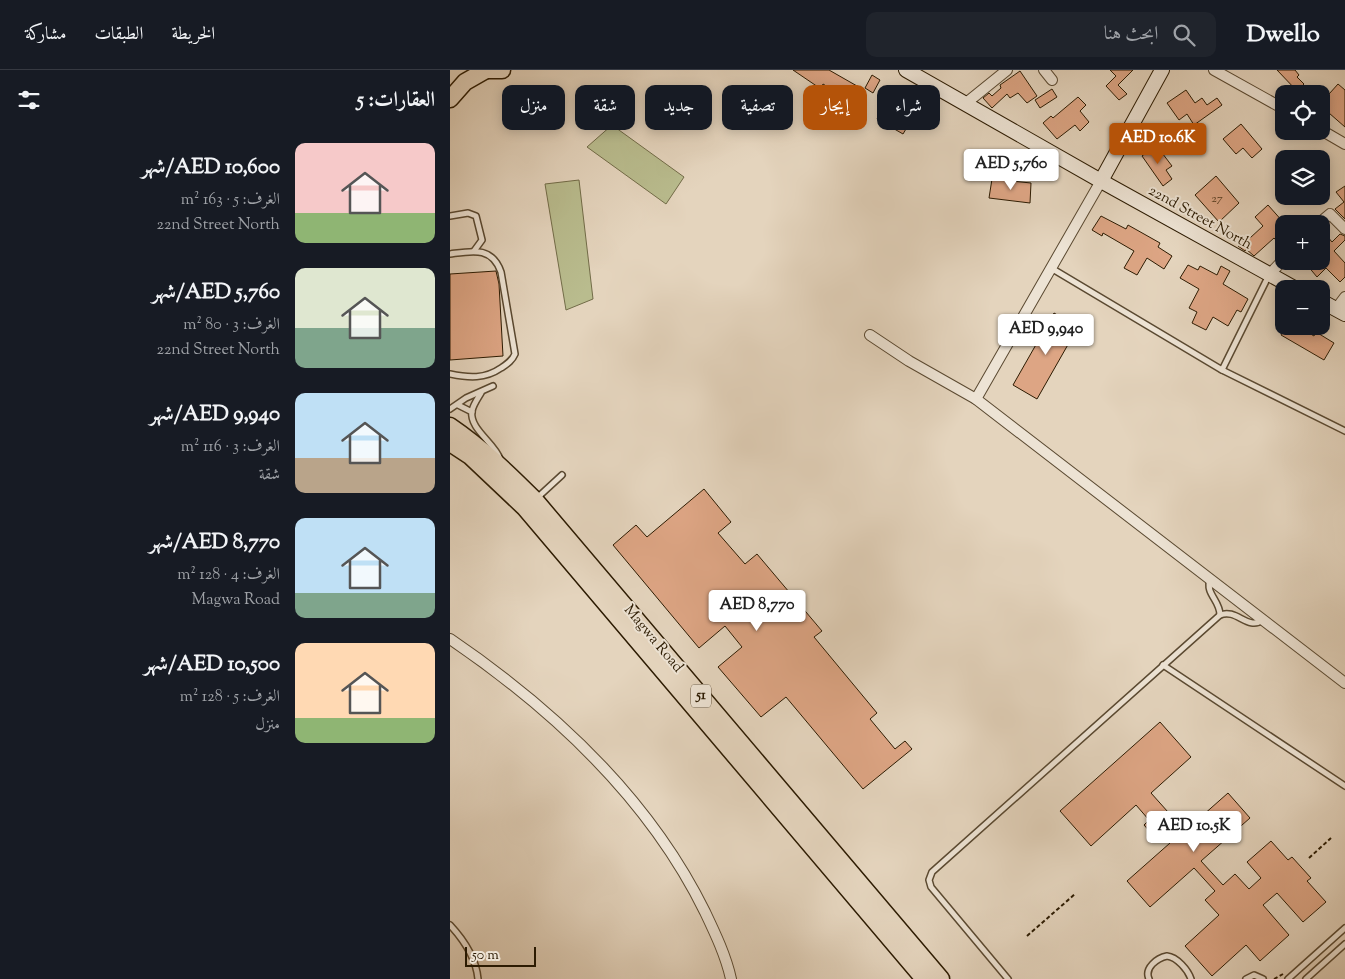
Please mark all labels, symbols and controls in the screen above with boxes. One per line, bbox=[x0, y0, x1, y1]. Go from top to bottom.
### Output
search box bbox=[866, 12, 1216, 57]
text: Dwello bbox=[1246, 18, 1320, 52]
text: ابحث هنا bbox=[1104, 21, 1158, 48]
icon: search bbox=[1170, 21, 1198, 49]
text: مشاركة bbox=[25, 22, 66, 48]
text: الطبقات bbox=[94, 22, 143, 48]
text: الخريطة bbox=[171, 22, 215, 48]
chip: منزل bbox=[502, 85, 565, 130]
chip: شقة bbox=[575, 85, 635, 130]
chip: جديد bbox=[645, 85, 712, 130]
chip: تصفية bbox=[722, 85, 793, 130]
chip: إيجار bbox=[803, 85, 867, 130]
chip: شراء bbox=[877, 85, 940, 130]
map controls bbox=[1275, 85, 1330, 335]
button: locate bbox=[1275, 85, 1330, 140]
icon: filters bbox=[15, 86, 43, 114]
text: العقارات: 5 bbox=[357, 86, 435, 116]
pin: AED 10.6K bbox=[1101, 122, 1215, 165]
text: AED 10.6K bbox=[1120, 127, 1196, 150]
pin: AED 5,760 bbox=[954, 148, 1068, 191]
button: layers bbox=[1275, 150, 1330, 205]
text: AED 10,600/شهر bbox=[141, 153, 280, 183]
text: AED 5,760 bbox=[975, 153, 1047, 176]
icon: home bbox=[335, 163, 395, 223]
street label: 22nd Street North bbox=[1144, 181, 1256, 255]
text: الغرف: 5 · 163 m² bbox=[181, 189, 280, 212]
house number: 27 bbox=[1211, 190, 1223, 208]
text: 22nd Street North bbox=[156, 214, 280, 237]
button: + bbox=[1275, 215, 1330, 270]
text: AED 5,760/شهر bbox=[152, 278, 280, 308]
button: − bbox=[1275, 280, 1330, 335]
icon: home bbox=[335, 288, 395, 348]
text: الغرف: 3 · 80 m² bbox=[183, 314, 280, 337]
pin: AED 9,940 bbox=[989, 314, 1103, 356]
text: AED 9,940 bbox=[1009, 318, 1083, 341]
text: 22nd Street North bbox=[156, 339, 280, 362]
text: AED 9,940/شهر bbox=[150, 400, 280, 430]
icon: home bbox=[335, 413, 395, 473]
text: الغرف: 3 · 116 m² bbox=[181, 436, 280, 459]
text: شقة bbox=[259, 464, 280, 487]
text: AED 8,770/شهر bbox=[149, 528, 280, 558]
icon: home bbox=[335, 538, 395, 598]
text: الغرف: 4 · 128 m² bbox=[177, 564, 280, 587]
text: Magwa Road bbox=[192, 589, 280, 612]
pin: AED 8,770 bbox=[700, 590, 814, 632]
text: AED 8,770 bbox=[720, 594, 794, 617]
street label: Magwa Road bbox=[618, 601, 688, 678]
text: AED 10,500/شهر bbox=[144, 650, 280, 680]
icon: home bbox=[335, 663, 395, 723]
road number: 51 bbox=[691, 684, 711, 708]
text: الغرف: 5 · 128 m² bbox=[180, 686, 280, 709]
text: منزل bbox=[255, 714, 280, 737]
pin: AED 10.5K bbox=[1137, 810, 1251, 853]
text: AED 10.5K bbox=[1157, 815, 1231, 838]
scale bar bbox=[465, 944, 536, 967]
text: 50 m bbox=[472, 946, 499, 966]

